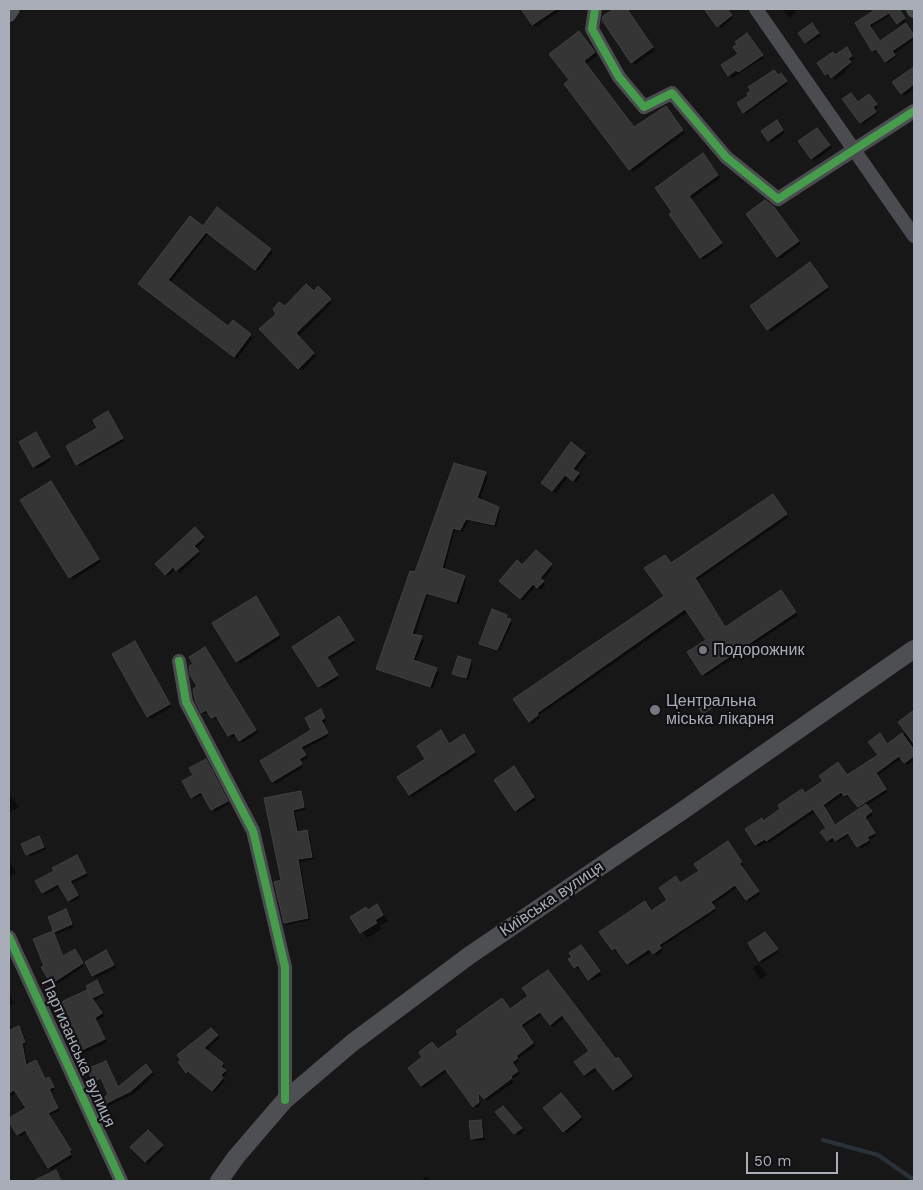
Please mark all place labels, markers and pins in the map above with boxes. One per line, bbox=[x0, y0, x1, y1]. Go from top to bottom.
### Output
place label: Подорожник bbox=[713, 640, 804, 660]
marker: Подорожник bbox=[697, 644, 709, 656]
place label: Центральна міська лікарня bbox=[666, 691, 774, 729]
marker: Центральна міська лікарня bbox=[648, 703, 662, 717]

